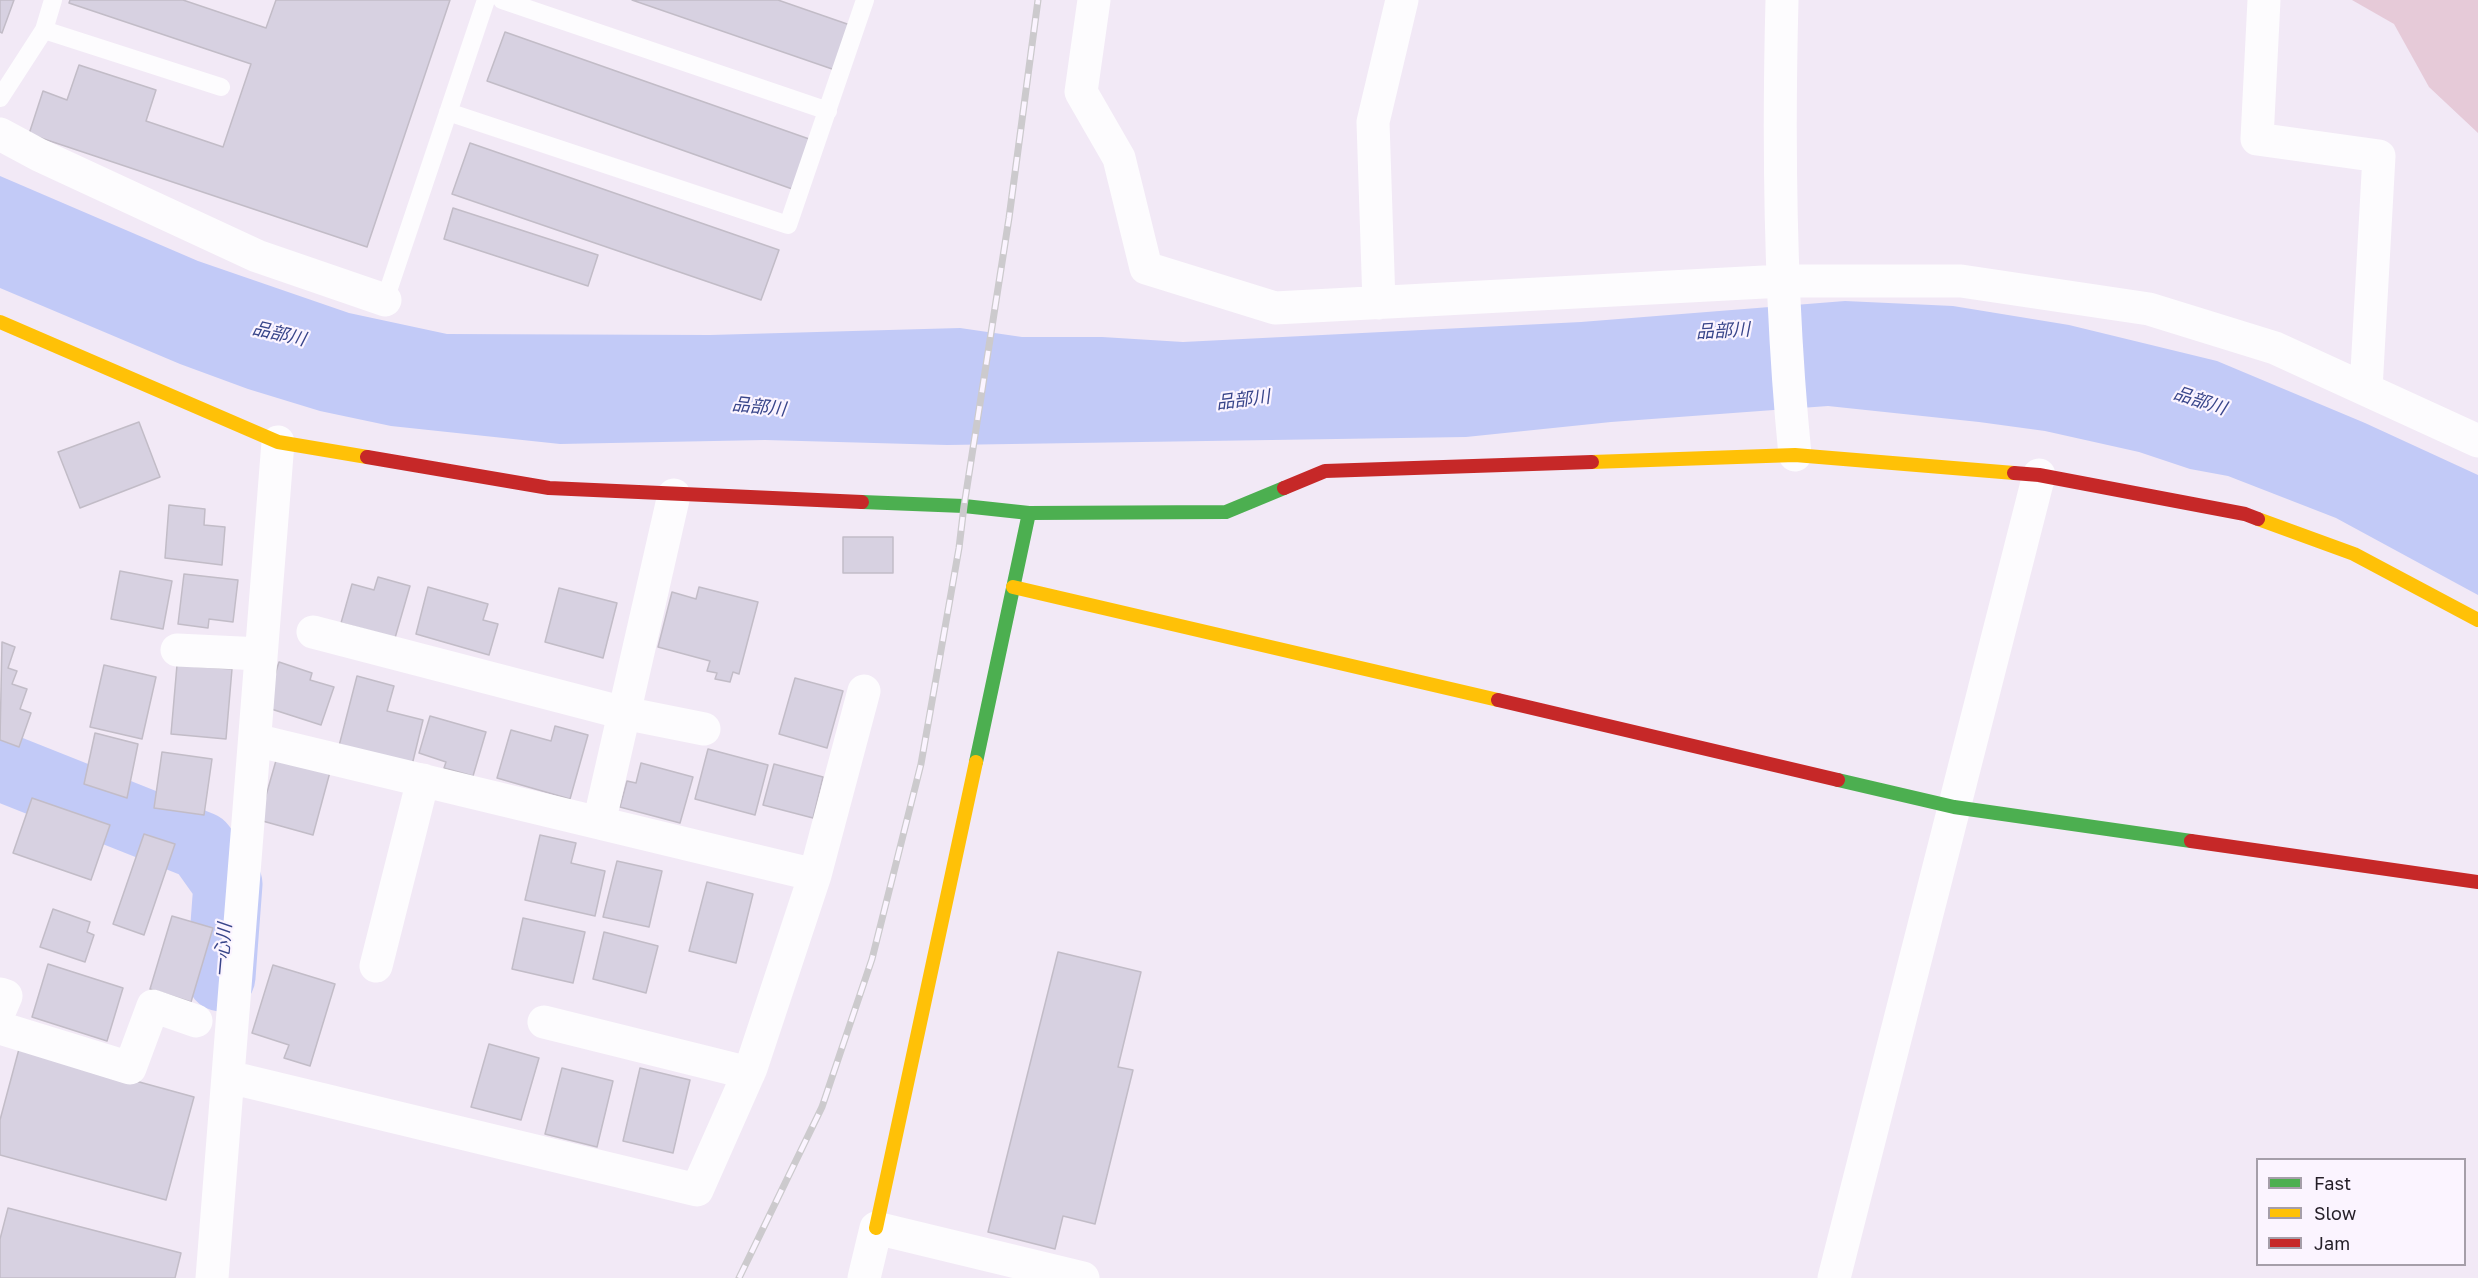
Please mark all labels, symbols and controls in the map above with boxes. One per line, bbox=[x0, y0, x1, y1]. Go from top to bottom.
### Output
water label: 品部川 bbox=[250, 317, 308, 351]
water label: 品部川 bbox=[1695, 319, 1751, 343]
water label: 品部川 bbox=[2171, 382, 2229, 420]
water label: 品部川 bbox=[1215, 386, 1271, 414]
water label: 品部川 bbox=[731, 393, 787, 421]
water label: 一心川 bbox=[210, 922, 236, 978]
legend bbox=[2256, 1158, 2466, 1266]
text: Fast bbox=[2314, 1172, 2351, 1194]
text: Slow bbox=[2314, 1202, 2356, 1224]
text: Jam bbox=[2314, 1232, 2350, 1254]

